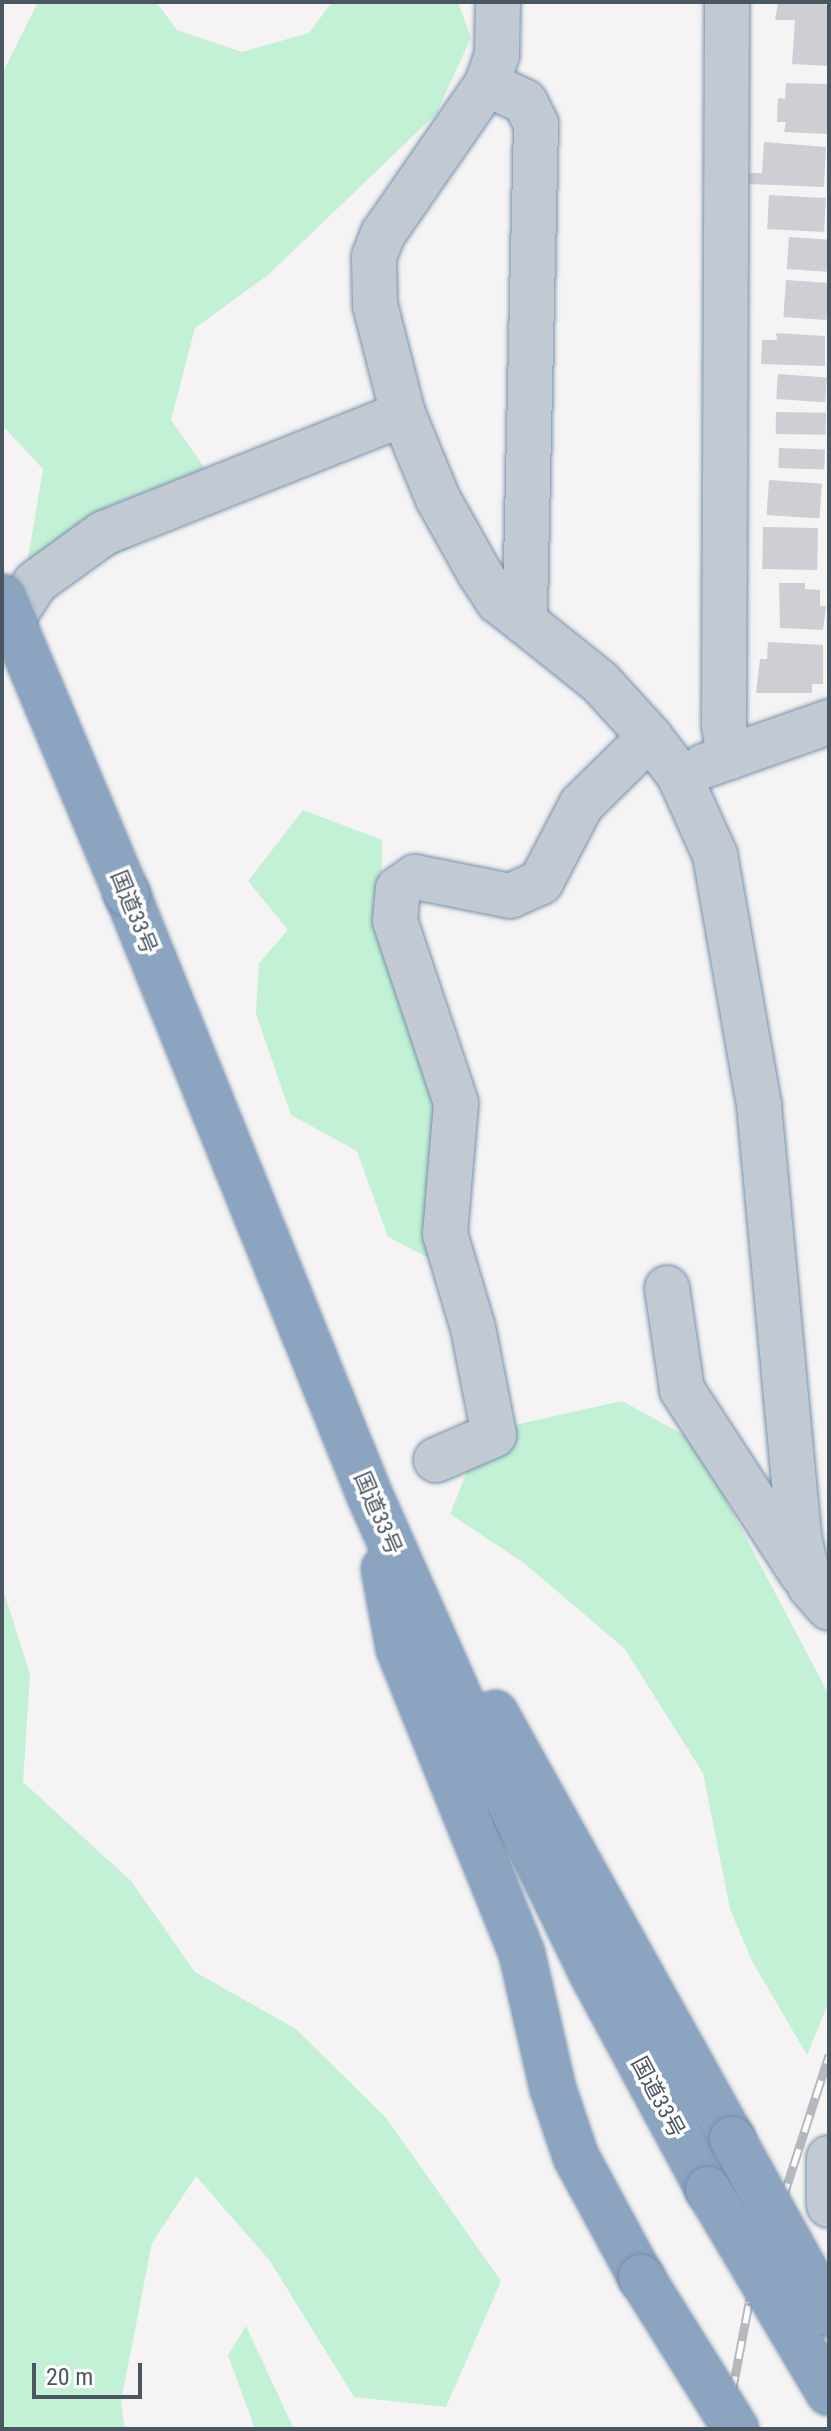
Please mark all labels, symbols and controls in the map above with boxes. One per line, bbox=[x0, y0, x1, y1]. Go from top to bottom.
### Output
street label: 国道33号 bbox=[105, 866, 163, 958]
street label: 国道33号 bbox=[349, 1467, 407, 1559]
street label: 国道33号 bbox=[626, 2052, 690, 2142]
scale bar bbox=[36, 2347, 146, 2397]
text: 20 m bbox=[46, 2363, 93, 2391]

